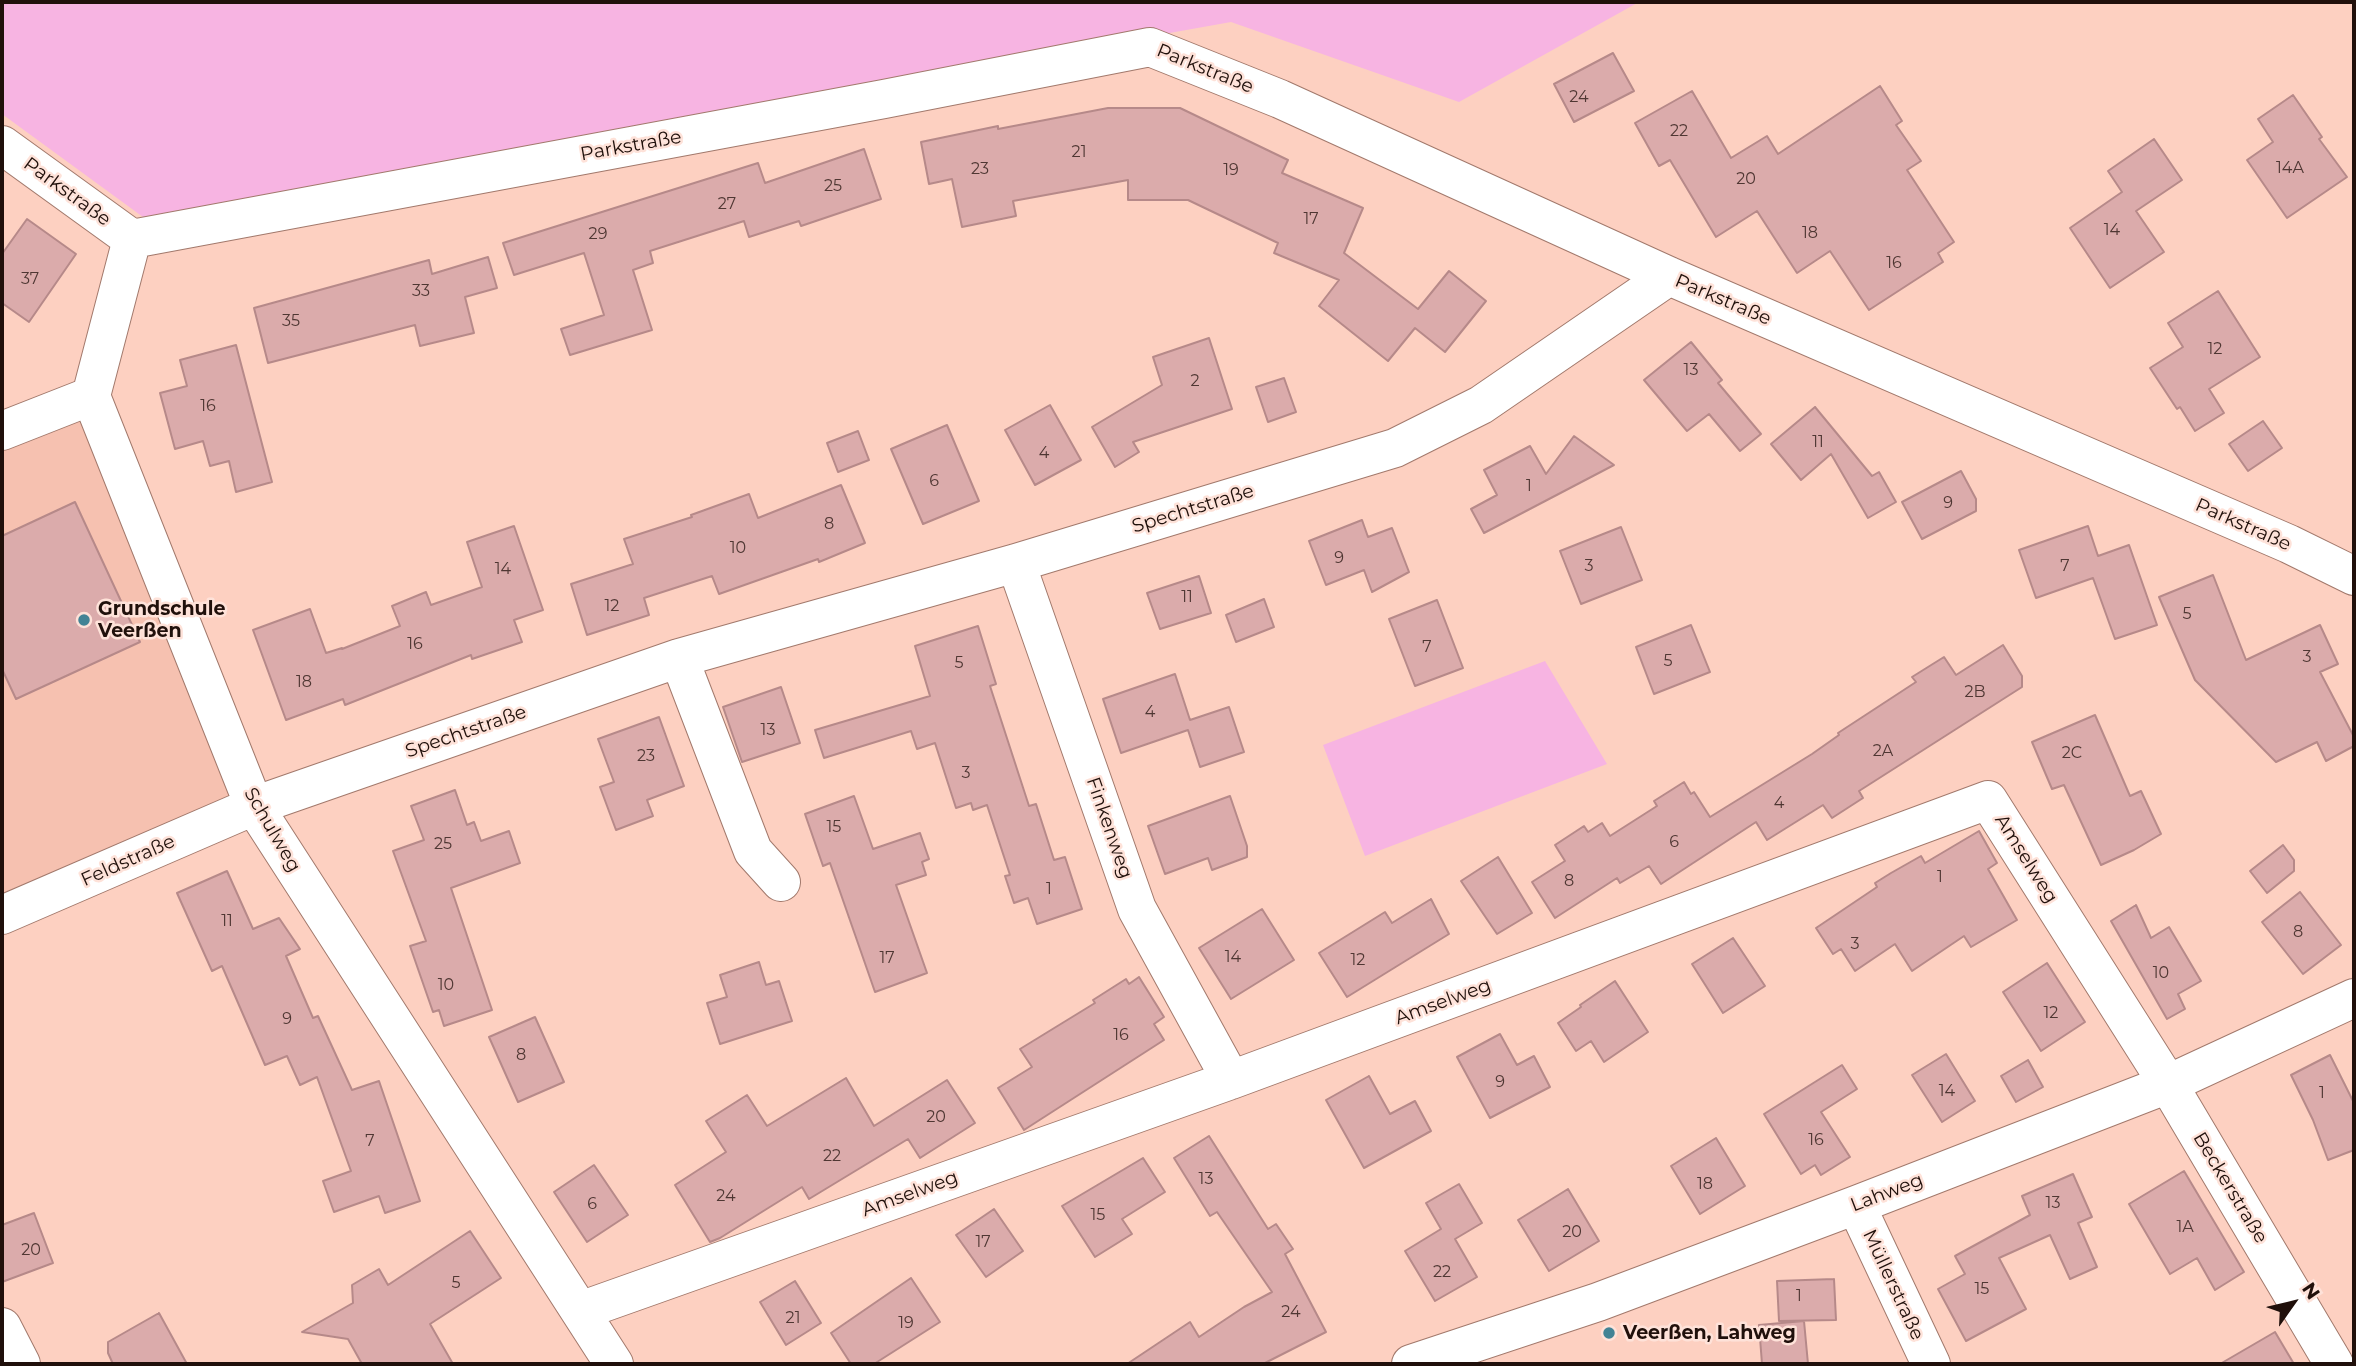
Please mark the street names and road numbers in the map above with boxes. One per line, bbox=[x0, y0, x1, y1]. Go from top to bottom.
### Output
street label: Parkstraße bbox=[1153, 39, 1257, 99]
street label: Parkstraße bbox=[579, 126, 683, 166]
street label: Parkstraße bbox=[19, 153, 115, 231]
street label: Parkstraße bbox=[1671, 270, 1775, 330]
street label: Spechtstraße bbox=[1129, 480, 1257, 538]
street label: Parkstraße bbox=[2192, 494, 2294, 556]
street label: Spechtstraße bbox=[403, 701, 529, 763]
street label: Finkenweg bbox=[1081, 774, 1137, 882]
street label: Schulweg bbox=[239, 784, 305, 876]
street label: Amselweg bbox=[1990, 810, 2062, 908]
street label: Feldstraße bbox=[78, 830, 178, 892]
street label: Amselweg bbox=[1392, 974, 1494, 1030]
street label: Beckerstraße bbox=[2188, 1128, 2272, 1248]
street label: Amselweg bbox=[859, 1166, 961, 1222]
street label: Lahweg bbox=[1847, 1169, 1927, 1217]
street label: Müllerstraße bbox=[1857, 1226, 1929, 1344]

